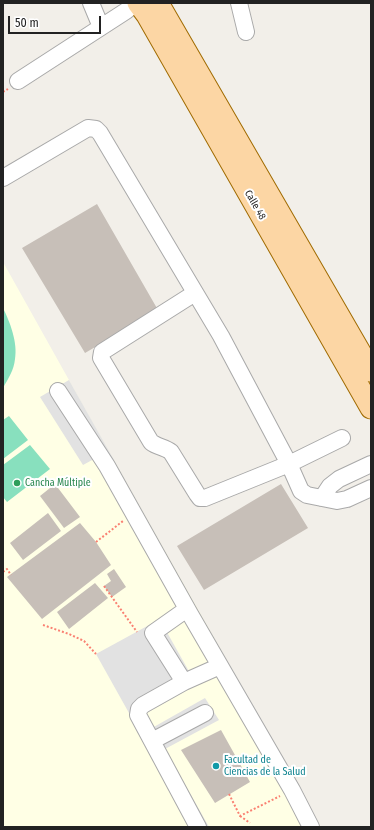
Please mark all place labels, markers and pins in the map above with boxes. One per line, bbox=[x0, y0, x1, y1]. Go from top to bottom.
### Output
place label: Cancha Múltiple bbox=[25, 477, 91, 489]
marker: Cancha Múltiple bbox=[12, 478, 22, 488]
place label: Facultad de Ciencias de la Salud bbox=[224, 754, 306, 778]
marker: Facultad de Ciencias de la Salud bbox=[211, 761, 221, 771]

